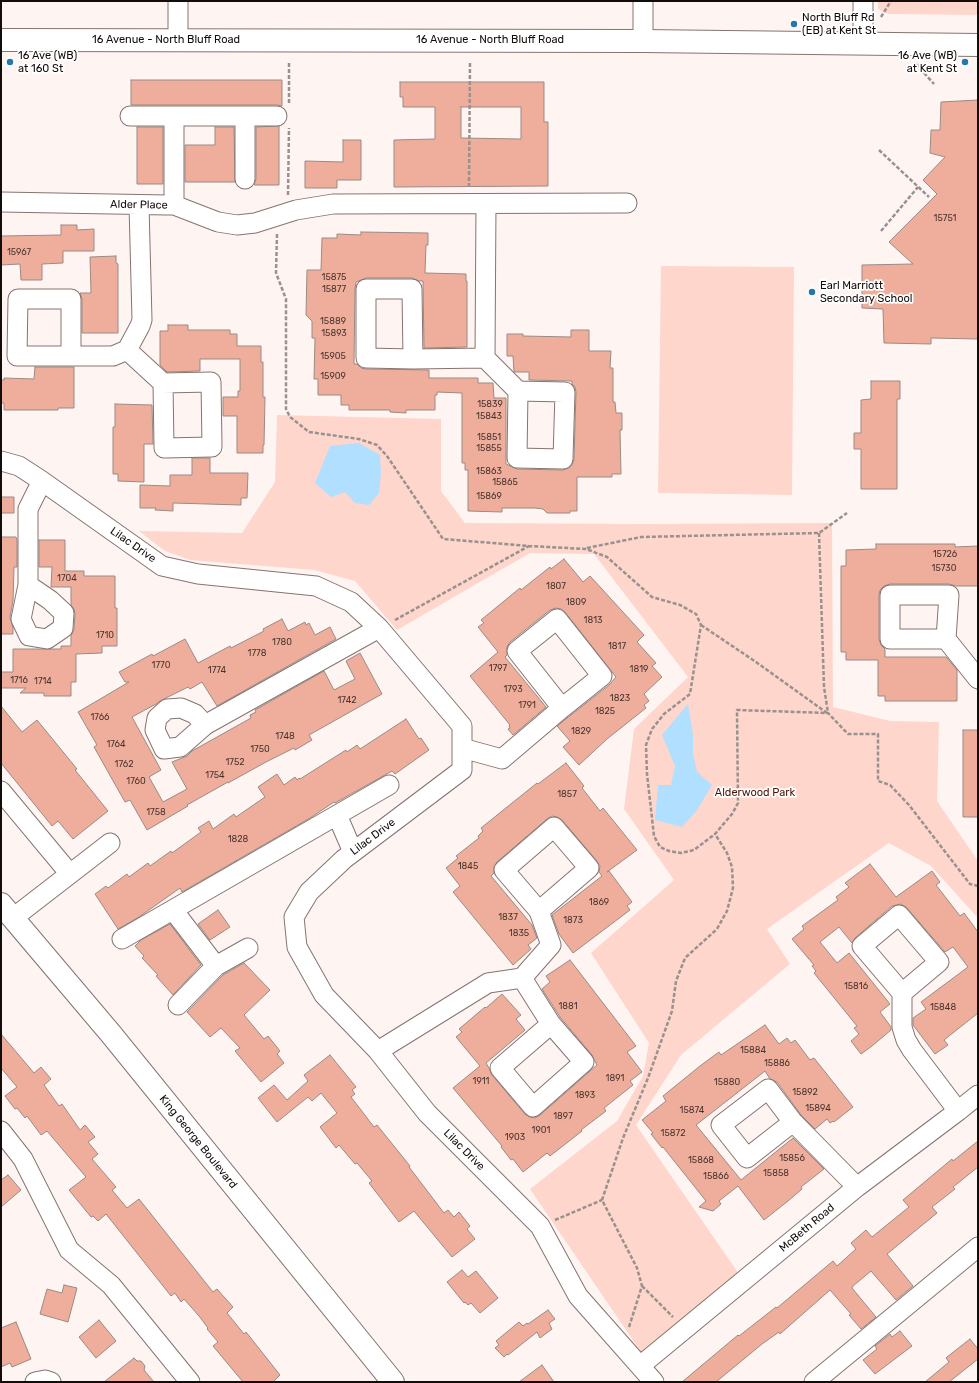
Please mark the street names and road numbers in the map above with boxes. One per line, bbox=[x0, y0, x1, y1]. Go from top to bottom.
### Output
street label: 16 Avenue - North Bluff Road bbox=[92, 33, 240, 47]
street label: 16 Avenue - North Bluff Road bbox=[416, 33, 564, 47]
street label: Alder Place bbox=[110, 198, 168, 212]
street label: Lilac Drive bbox=[108, 524, 158, 566]
street label: Lilac Drive bbox=[348, 816, 398, 858]
street label: King George Boulevard bbox=[156, 1093, 240, 1191]
street label: Lilac Drive bbox=[441, 1127, 487, 1173]
street label: McBeth Road bbox=[777, 1201, 837, 1255]

